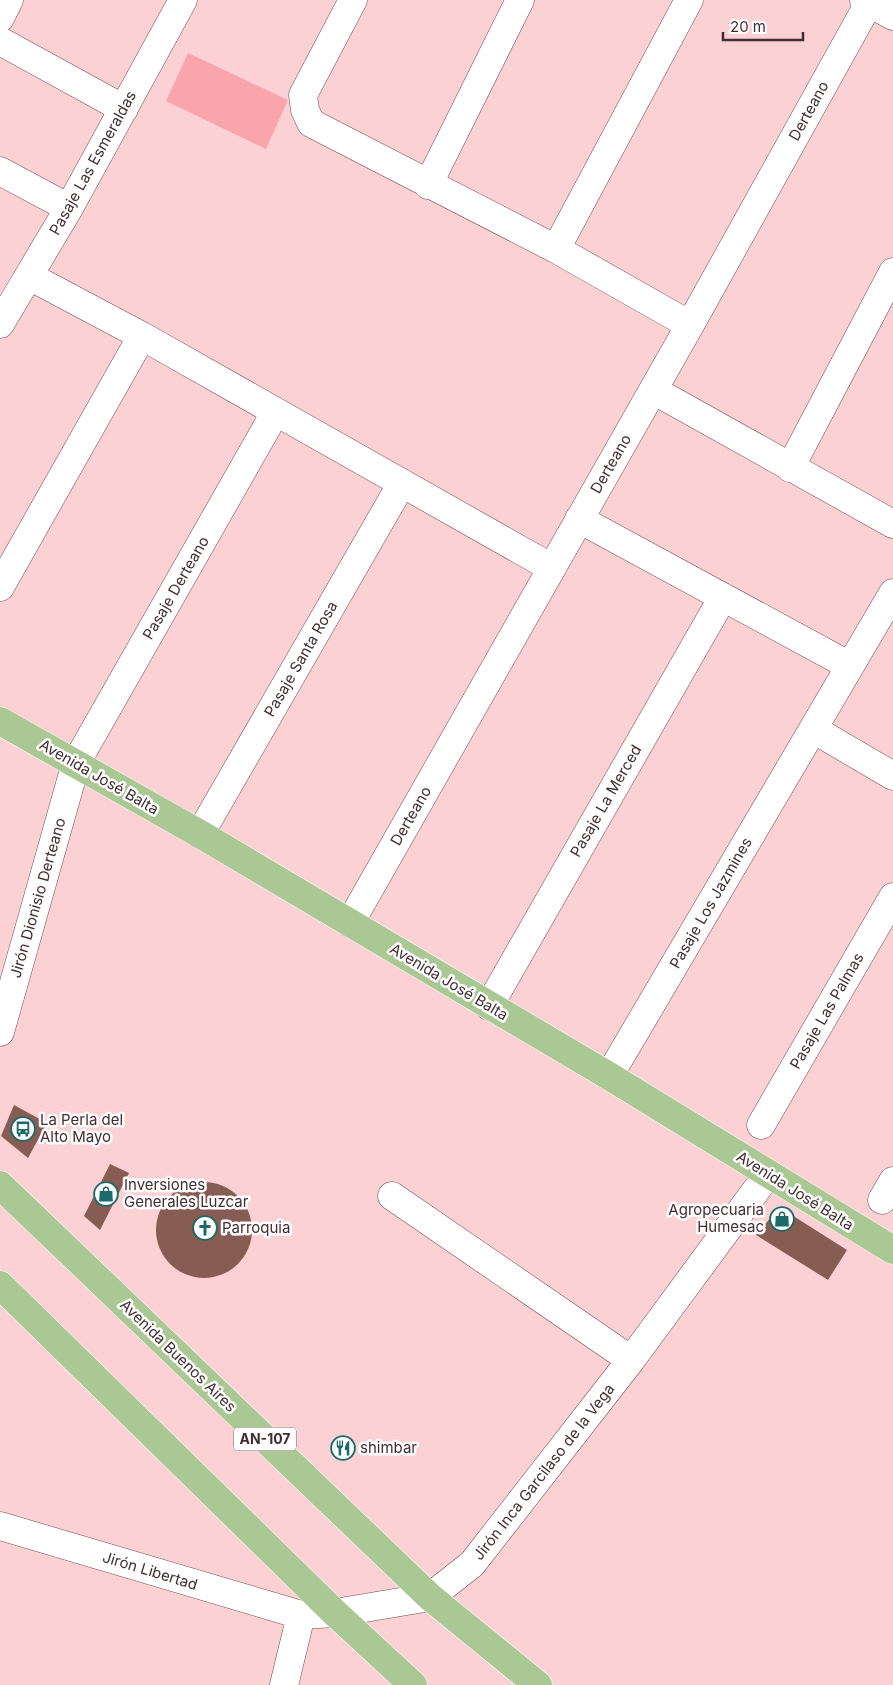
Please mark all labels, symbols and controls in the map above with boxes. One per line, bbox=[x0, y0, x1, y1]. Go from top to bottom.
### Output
scale bar bbox=[723, 10, 803, 42]
text: 20 m bbox=[730, 17, 766, 36]
street label: Derteano bbox=[784, 78, 833, 144]
street label: Pasaje Las Esmeraldas bbox=[45, 87, 140, 238]
street label: Derteano bbox=[586, 431, 635, 497]
street label: Pasaje Derteano bbox=[138, 533, 213, 643]
street label: Pasaje Santa Rosa bbox=[260, 598, 341, 720]
street label: Avenida José Balta bbox=[36, 735, 162, 818]
street label: Pasaje La Merced bbox=[566, 741, 645, 860]
street label: Derteano bbox=[386, 783, 435, 849]
street label: Jirón Dionisio Derteano bbox=[6, 816, 69, 980]
street label: Pasaje Los Jazmines bbox=[665, 834, 756, 972]
street label: Avenida José Balta bbox=[387, 939, 512, 1024]
street label: Pasaje Las Palmas bbox=[786, 949, 868, 1072]
place label: La Perla del Alto Mayo bbox=[40, 1110, 123, 1146]
bus stop icon: La Perla del Alto Mayo bbox=[10, 1116, 36, 1142]
street label: Avenida José Balta bbox=[733, 1147, 857, 1234]
place label: Inversiones Generales Luzcar bbox=[124, 1175, 249, 1211]
shop icon: Inversiones Generales Luzcar bbox=[93, 1181, 119, 1207]
place label: Agropecuaria Humesac bbox=[668, 1200, 764, 1236]
shop icon: Agropecuaria Humesac bbox=[769, 1206, 795, 1232]
church icon: Parroquia bbox=[192, 1215, 218, 1241]
place label: Parroquia bbox=[222, 1218, 290, 1237]
street label: Avenida Buenos Aires bbox=[116, 1295, 240, 1416]
street label: Jirón Inca Garcilaso de la Vega bbox=[469, 1380, 618, 1564]
road number: AN-107 bbox=[234, 1428, 296, 1450]
restaurant icon: shimbar bbox=[330, 1435, 356, 1461]
place label: shimbar bbox=[360, 1438, 417, 1457]
street label: Jirón Libertad bbox=[100, 1547, 200, 1594]

